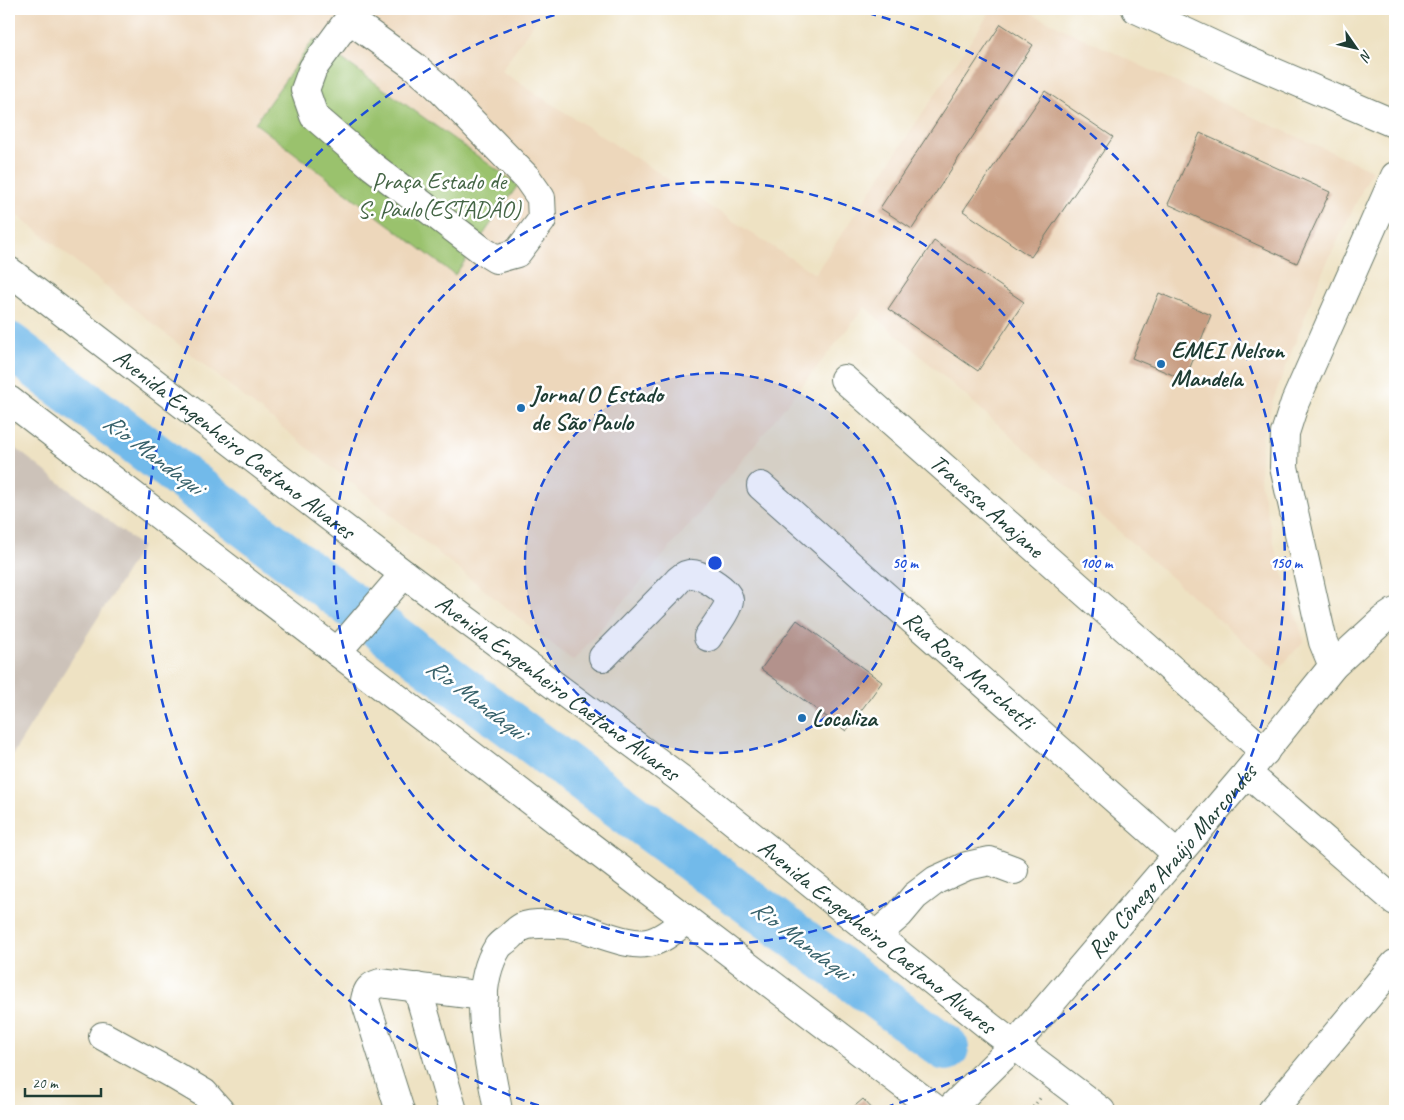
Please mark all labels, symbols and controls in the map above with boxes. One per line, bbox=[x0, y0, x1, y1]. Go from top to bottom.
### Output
north arrow bbox=[1332, 22, 1382, 72]
text: N bbox=[1356, 47, 1376, 65]
park label: Praça Estado de S. Paulo(ESTADÃO) bbox=[357, 166, 522, 224]
place label: EMEI Nelson Mandela bbox=[1171, 335, 1286, 393]
street label: Avenida Engenheiro Caetano Alvares bbox=[108, 342, 362, 547]
marker: EMEI Nelson Mandela bbox=[1155, 358, 1167, 370]
place label: Jornal O Estado de São Paulo bbox=[529, 379, 665, 437]
marker: Jornal O Estado de São Paulo bbox=[515, 402, 527, 414]
water label: Rio Mandaqui bbox=[97, 406, 214, 506]
street label: Travessa Anajane bbox=[924, 447, 1052, 566]
centre of rings bbox=[706, 554, 724, 572]
text: 50 m bbox=[892, 554, 919, 573]
text: 100 m bbox=[1080, 554, 1114, 573]
text: 150 m bbox=[1270, 554, 1304, 573]
street label: Avenida Engenheiro Caetano Alvares bbox=[430, 588, 687, 789]
street label: Rua Rosa Marchetti bbox=[897, 604, 1043, 738]
water label: Rio Mandaqui bbox=[420, 651, 537, 751]
place label: Localiza bbox=[812, 703, 879, 733]
marker: Localiza bbox=[796, 712, 808, 724]
street label: Rua Cônego Araújo Marcondes bbox=[1081, 756, 1264, 964]
street label: Avenida Engenheiro Caetano Alvares bbox=[752, 832, 1003, 1042]
water label: Rio Mandaqui bbox=[745, 892, 862, 992]
scale bar bbox=[25, 1065, 101, 1097]
text: 20 m bbox=[32, 1074, 59, 1093]

